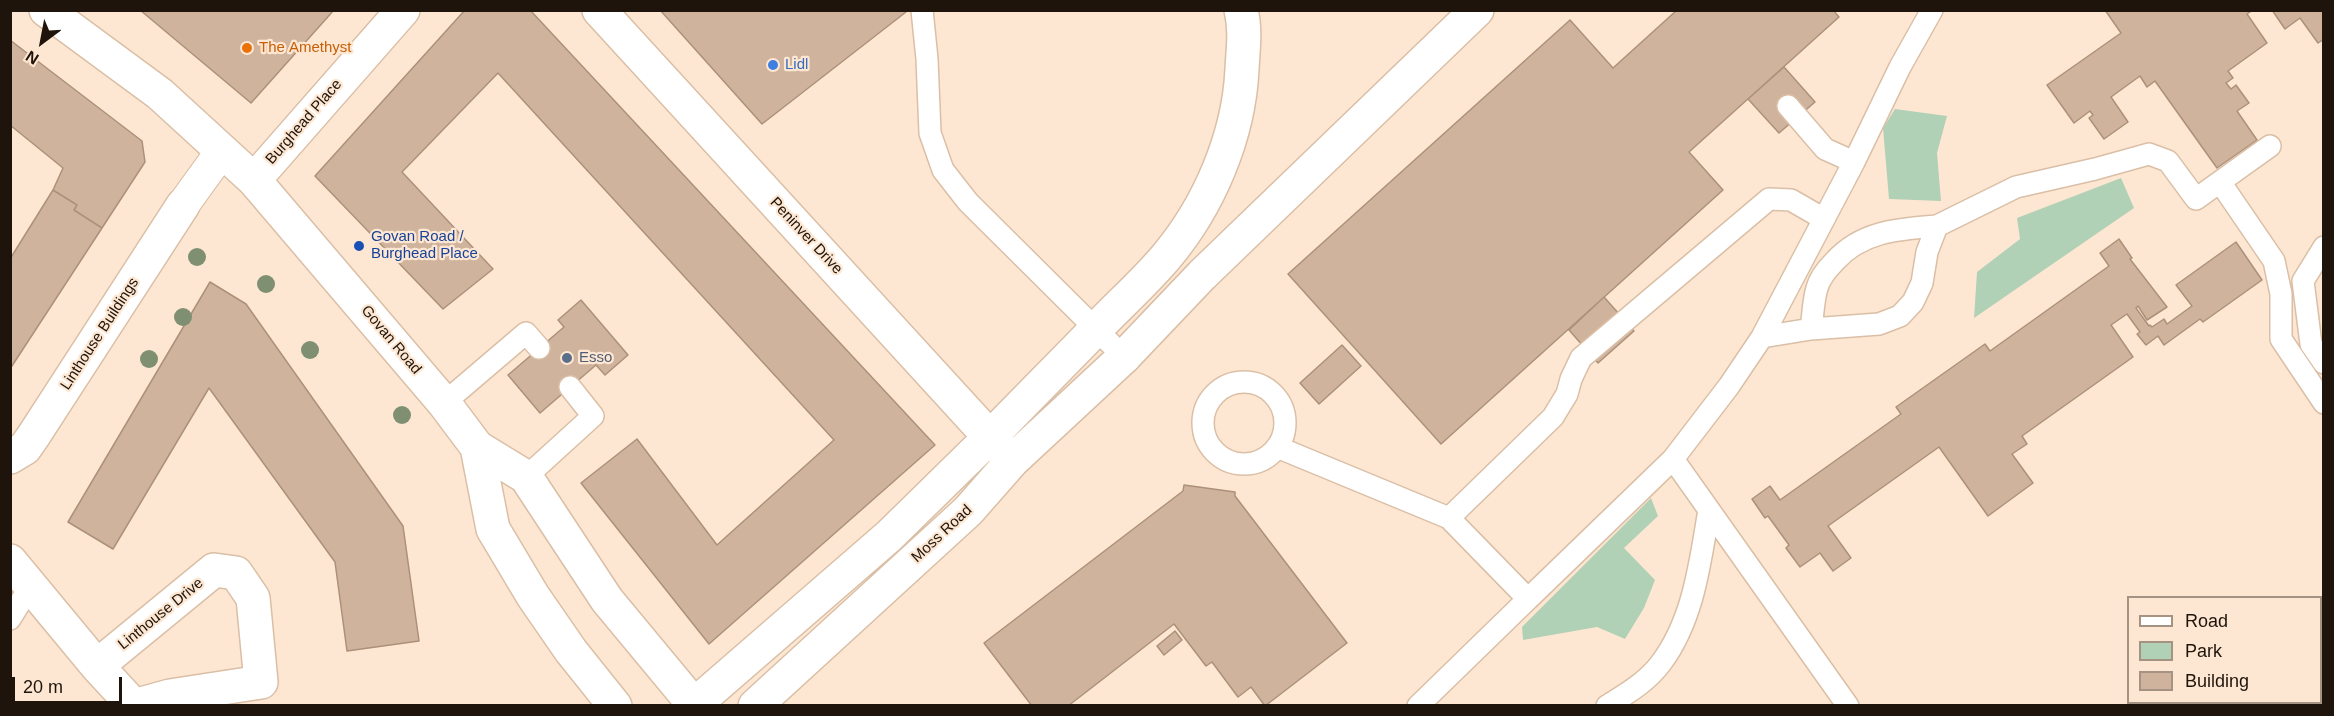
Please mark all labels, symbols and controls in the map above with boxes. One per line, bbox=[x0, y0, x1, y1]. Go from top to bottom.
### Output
north arrow bbox=[12, 12, 72, 72]
place label: The Amethyst bbox=[259, 39, 352, 57]
marker: The Amethyst bbox=[240, 41, 254, 55]
text: N bbox=[23, 47, 42, 68]
place label: Lidl bbox=[785, 56, 808, 74]
marker: Lidl bbox=[766, 58, 780, 72]
street label: Burghead Place bbox=[262, 76, 346, 168]
street label: Peninver Drive bbox=[766, 194, 846, 278]
place label: Govan Road / Burghead Place bbox=[371, 228, 478, 263]
marker: Govan Road / Burghead Place bbox=[352, 239, 366, 253]
street label: Linthouse Buildings bbox=[57, 275, 143, 393]
street label: Govan Road bbox=[357, 302, 425, 378]
place label: Esso bbox=[579, 349, 612, 367]
marker: Esso bbox=[560, 351, 574, 365]
street label: Moss Road bbox=[908, 502, 976, 566]
street label: Linthouse Drive bbox=[115, 574, 207, 654]
legend bbox=[2127, 596, 2322, 704]
text: Road bbox=[2185, 611, 2228, 631]
text: Park bbox=[2185, 641, 2222, 661]
scale bar bbox=[15, 665, 124, 703]
text: Building bbox=[2185, 671, 2249, 691]
text: 20 m bbox=[23, 677, 63, 697]

